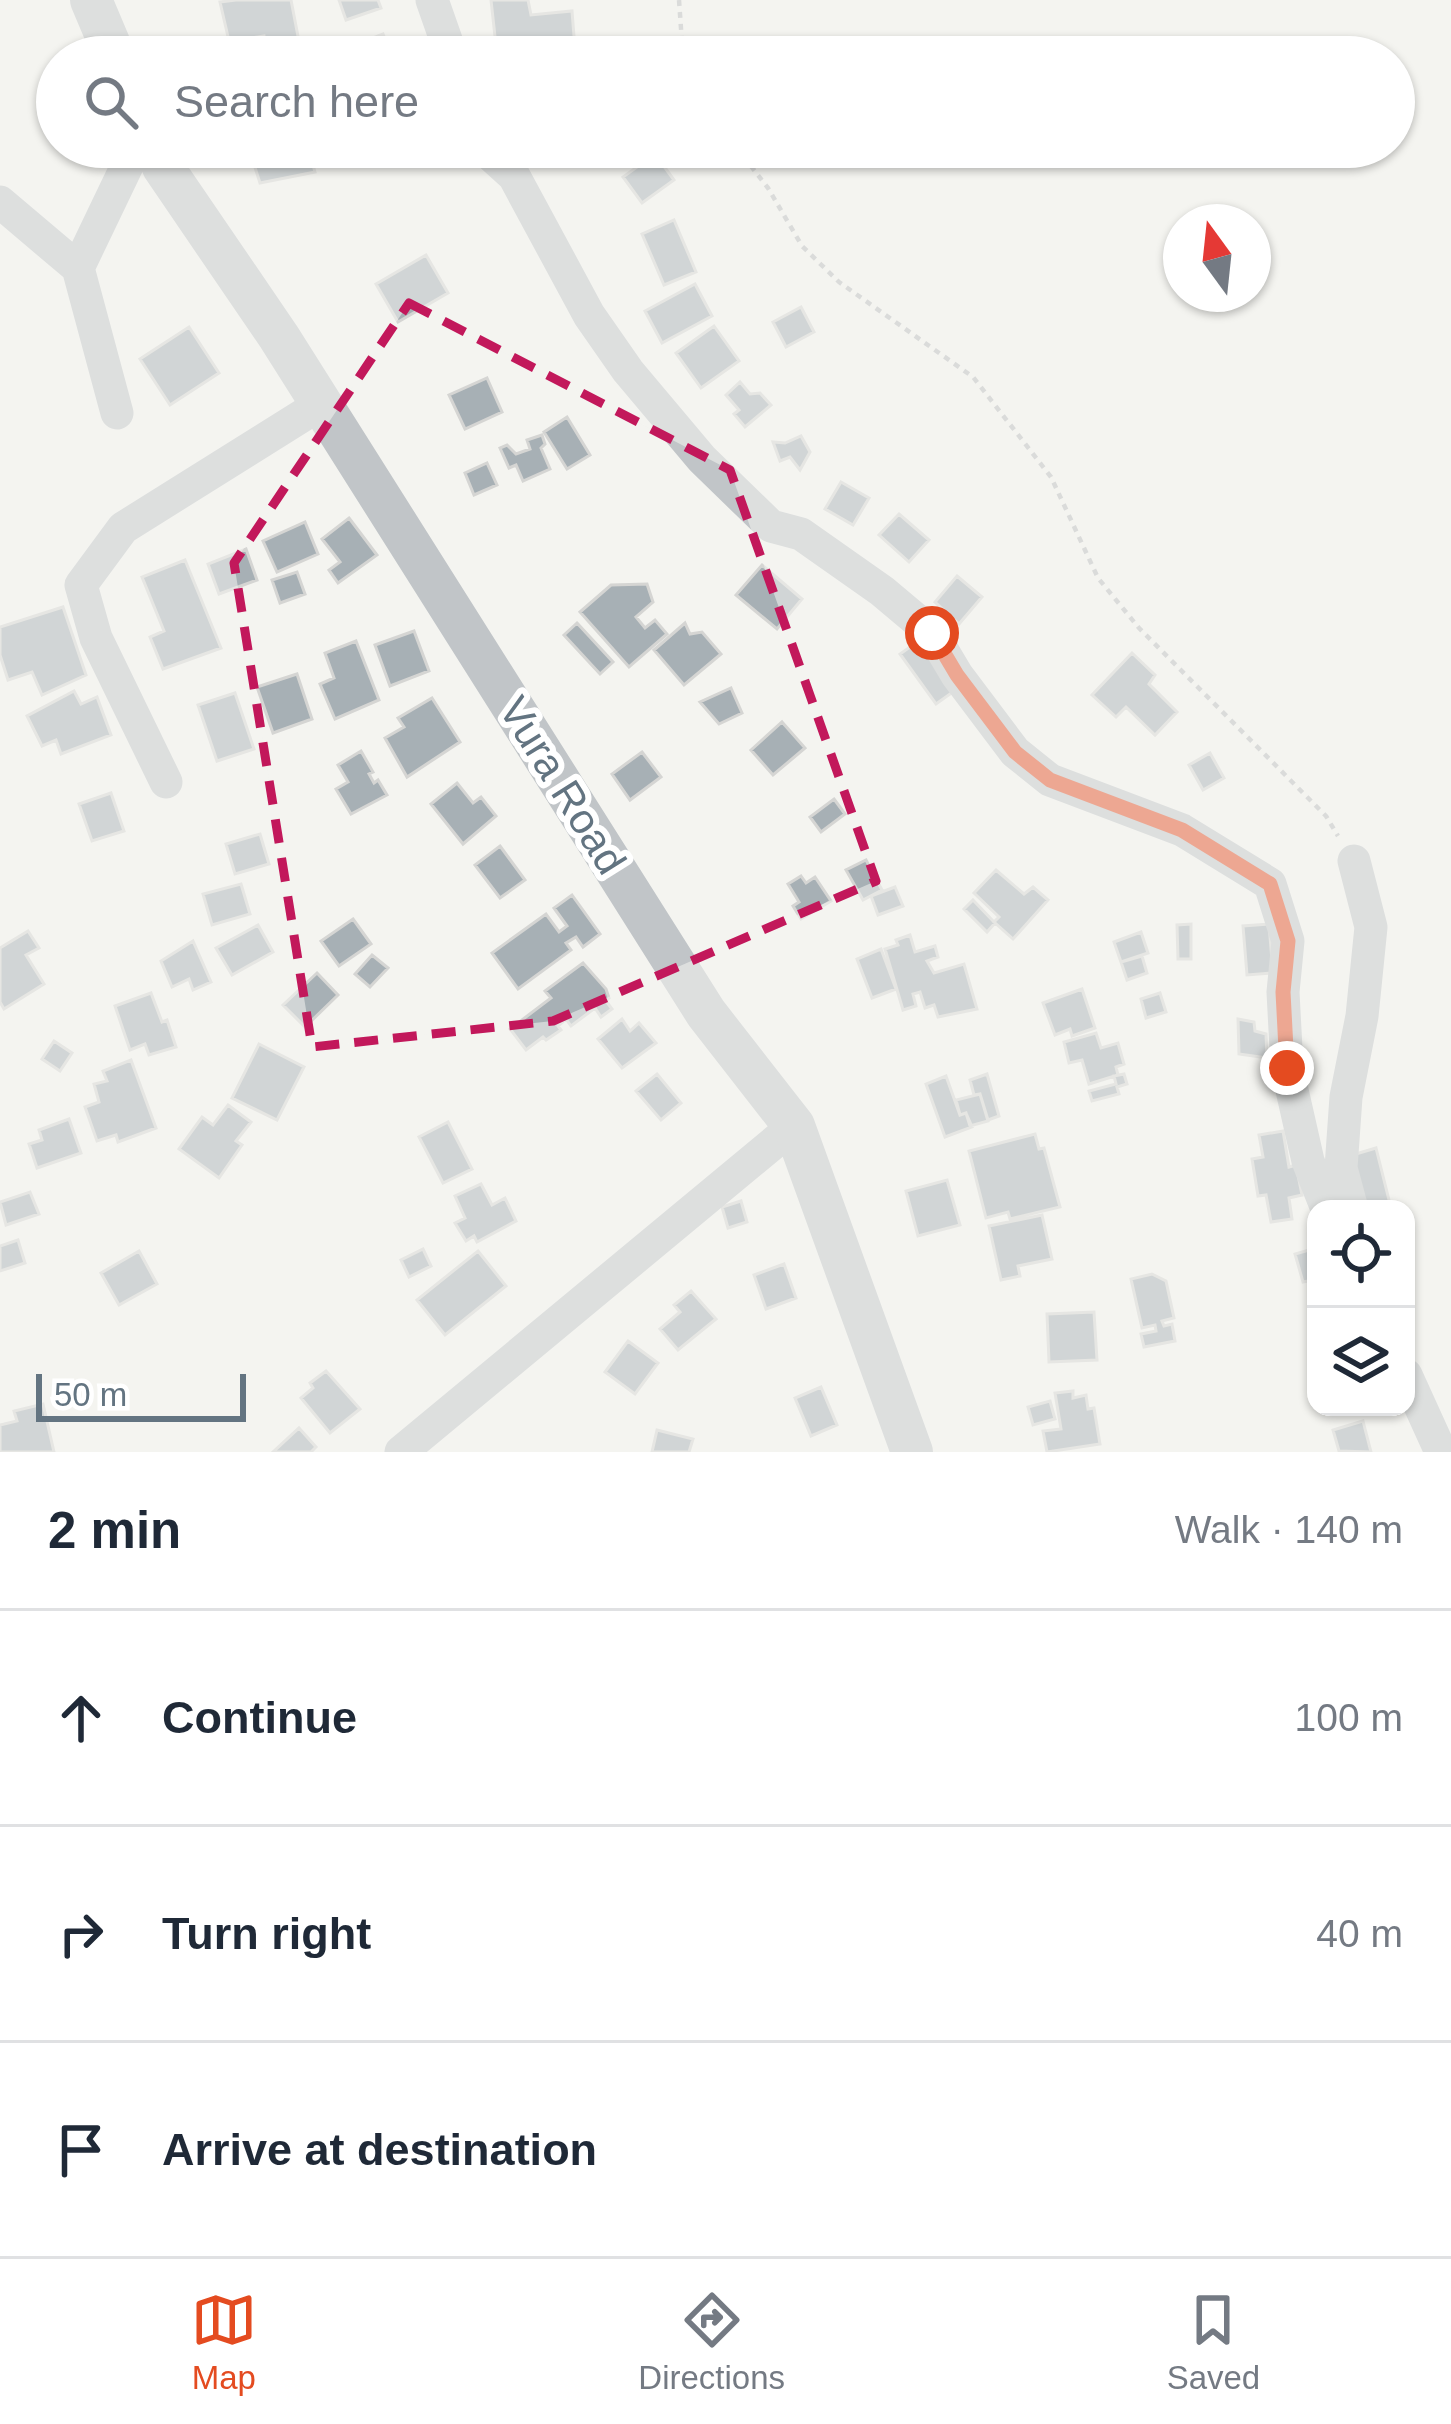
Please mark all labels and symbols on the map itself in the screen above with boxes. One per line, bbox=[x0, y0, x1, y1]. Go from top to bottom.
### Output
north arrow bbox=[1163, 204, 1271, 312]
route start bbox=[905, 606, 959, 660]
street label: Vura Road bbox=[490, 688, 635, 882]
route end bbox=[1260, 1041, 1314, 1095]
scale bar bbox=[36, 1368, 246, 1421]

